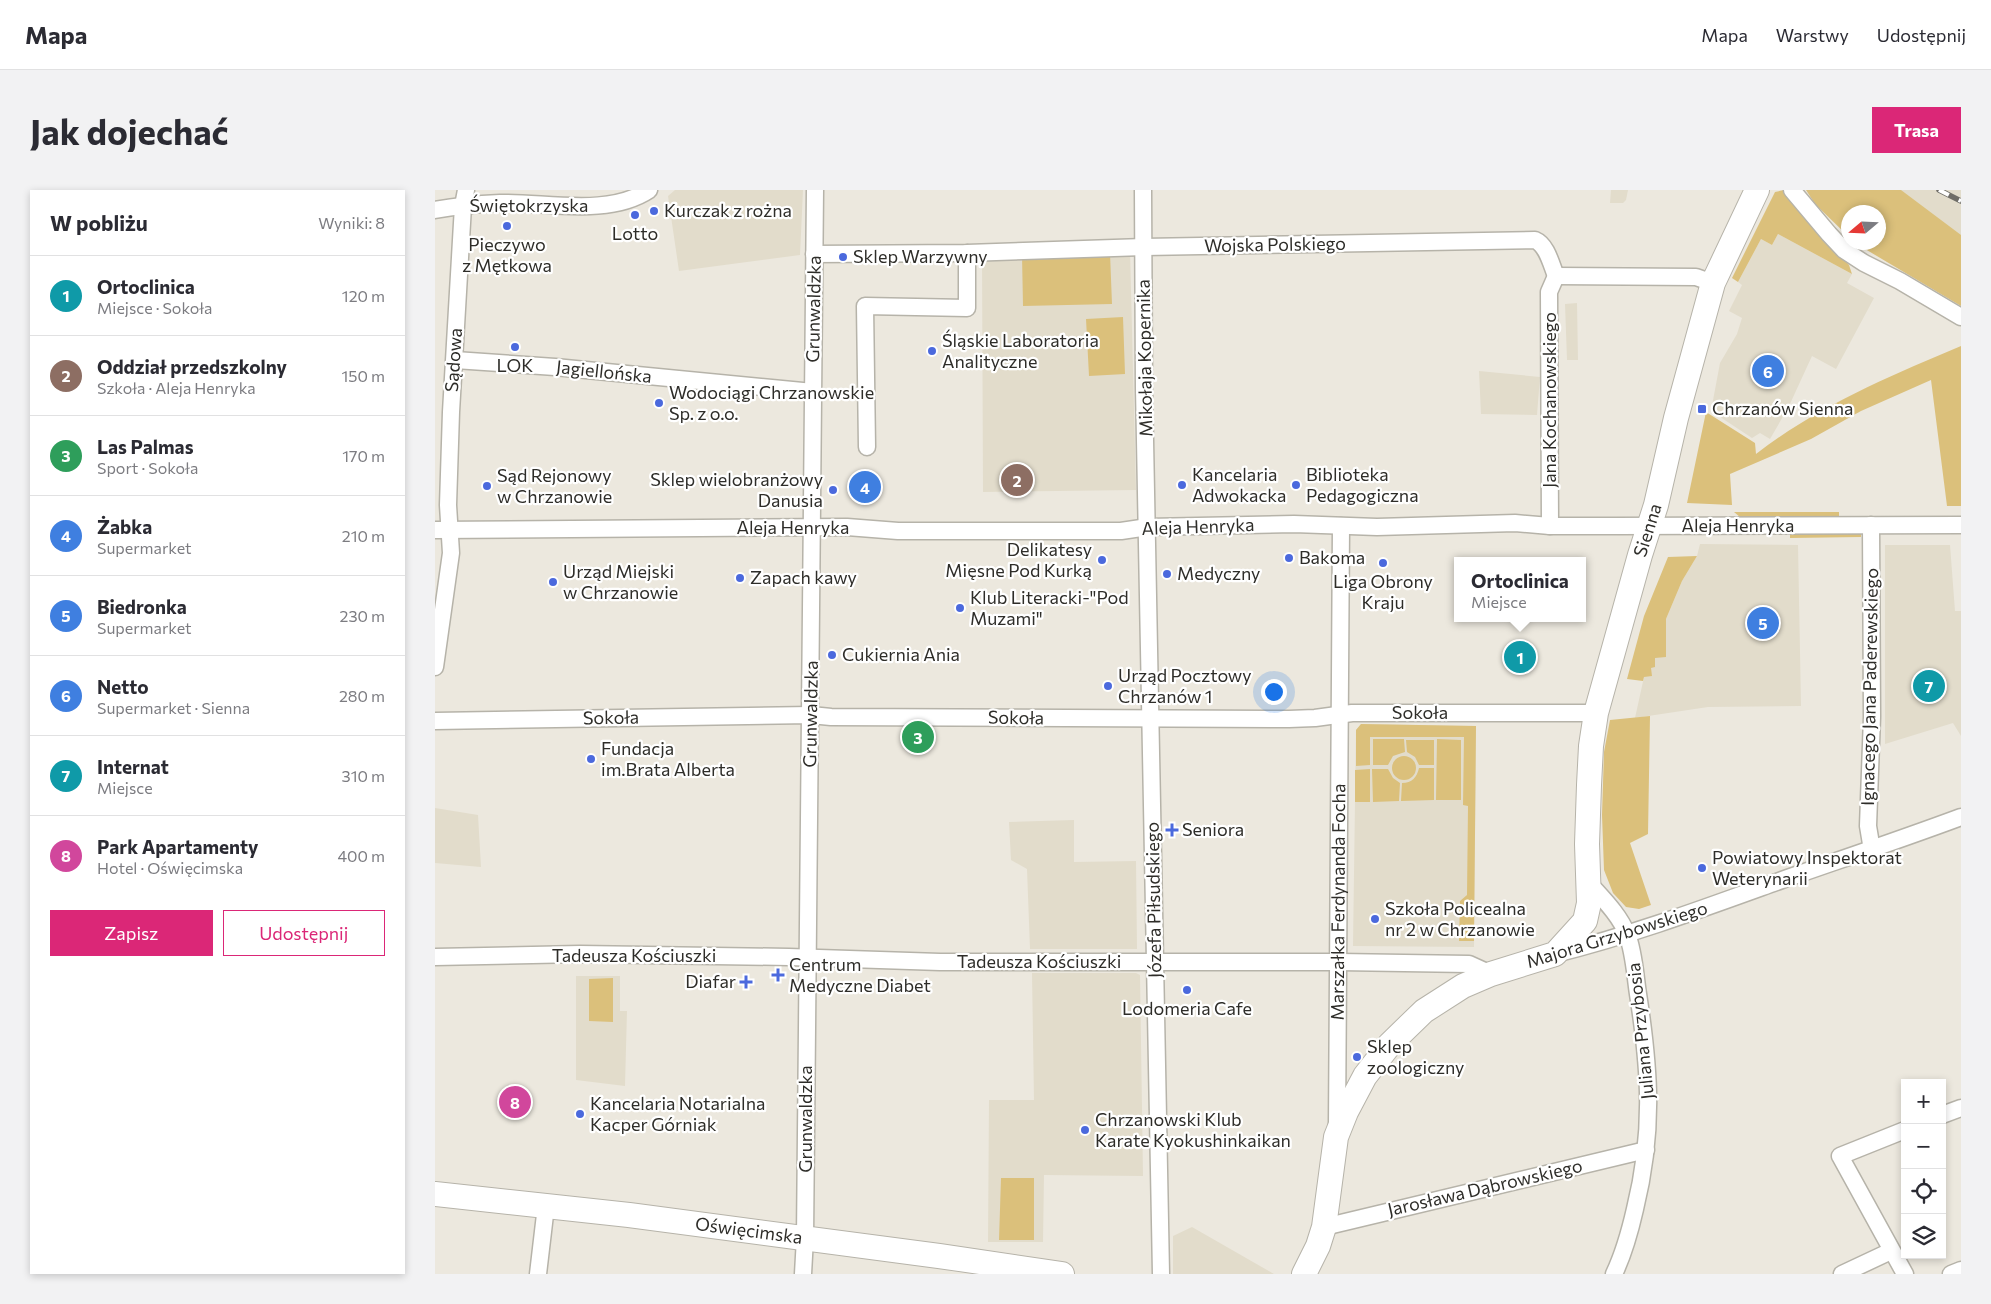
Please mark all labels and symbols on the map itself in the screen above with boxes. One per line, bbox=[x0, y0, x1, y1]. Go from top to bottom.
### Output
street label: Świętokrzyska bbox=[469, 194, 589, 216]
place label: Kurczak z rożna bbox=[664, 199, 792, 221]
marker: Kurczak z rożna bbox=[648, 205, 660, 217]
north arrow bbox=[1841, 205, 1886, 250]
marker: Lotto bbox=[629, 209, 641, 221]
marker: Pieczywo z Mętkowa bbox=[501, 220, 513, 232]
place label: Lotto bbox=[612, 222, 658, 244]
street label: Wojska Polskiego bbox=[1204, 232, 1346, 256]
place label: Pieczywo z Mętkowa bbox=[462, 233, 552, 276]
place label: Sklep Warzywny bbox=[853, 245, 988, 267]
marker: Sklep Warzywny bbox=[837, 251, 849, 263]
street label: Grunwaldzka bbox=[801, 255, 825, 363]
street label: Mikołaja Kopernika bbox=[1132, 279, 1156, 437]
street label: Jana Kochanowskiego bbox=[1538, 312, 1560, 488]
street label: Sądowa bbox=[440, 327, 466, 393]
place label: Śląskie Laboratoria Analityczne bbox=[942, 329, 1099, 372]
marker: LOK bbox=[509, 341, 521, 353]
marker: Śląskie Laboratoria Analityczne bbox=[926, 345, 938, 357]
pin: 6 bbox=[1752, 352, 1784, 390]
place label: LOK bbox=[497, 354, 533, 376]
street label: Jagiellońska bbox=[555, 355, 653, 387]
place label: Wodociągi Chrzanowskie Sp. z o.o. bbox=[669, 381, 874, 424]
marker: Wodociągi Chrzanowskie Sp. z o.o. bbox=[653, 397, 665, 409]
place label: Chrzanów Sienna bbox=[1712, 397, 1854, 419]
marker: Chrzanów Sienna bbox=[1696, 403, 1708, 415]
pin: 2 bbox=[1001, 461, 1033, 499]
place label: Kancelaria Adwokacka bbox=[1192, 463, 1287, 506]
place label: Biblioteka Pedagogiczna bbox=[1306, 463, 1419, 506]
place label: Sąd Rejonowy w Chrzanowie bbox=[497, 464, 612, 507]
place label: Sklep wielobranżowy Danusia bbox=[650, 468, 823, 511]
pin: 4 bbox=[849, 468, 881, 506]
marker: Kancelaria Adwokacka bbox=[1176, 479, 1188, 491]
marker: Biblioteka Pedagogiczna bbox=[1290, 479, 1302, 491]
marker: Sąd Rejonowy w Chrzanowie bbox=[481, 480, 493, 492]
marker: Sklep wielobranżowy Danusia bbox=[827, 484, 839, 496]
street label: Sienna bbox=[1628, 501, 1666, 559]
street label: Aleja Henryka bbox=[1141, 513, 1255, 539]
street label: Aleja Henryka bbox=[1682, 514, 1794, 536]
street label: Aleja Henryka bbox=[737, 516, 849, 538]
place label: Delikatesy Mięsne Pod Kurką bbox=[945, 538, 1092, 581]
place label: Bakoma bbox=[1299, 546, 1365, 568]
marker: Bakoma bbox=[1283, 552, 1295, 564]
marker: Delikatesy Mięsne Pod Kurką bbox=[1096, 554, 1108, 566]
marker: Liga Obrony Kraju bbox=[1377, 557, 1389, 569]
place label: Urząd Miejski w Chrzanowie bbox=[563, 560, 678, 603]
place label: Medyczny bbox=[1177, 562, 1260, 584]
place label: Zapach kawy bbox=[750, 566, 857, 588]
marker: Medyczny bbox=[1161, 568, 1173, 580]
street label: Ignacego Jana Paderewskiego bbox=[1856, 568, 1882, 806]
place label: Liga Obrony Kraju bbox=[1333, 570, 1433, 613]
marker: Zapach kawy bbox=[734, 572, 746, 584]
marker: Urząd Miejski w Chrzanowie bbox=[547, 576, 559, 588]
place label: Klub Literacki-"Pod Muzami" bbox=[970, 586, 1129, 629]
marker: Klub Literacki-"Pod Muzami" bbox=[954, 602, 966, 614]
pin: 5 bbox=[1747, 604, 1779, 642]
pin: 1 bbox=[1504, 638, 1536, 676]
place label: Cukiernia Ania bbox=[842, 643, 960, 665]
marker: Cukiernia Ania bbox=[826, 649, 838, 661]
street label: Grunwaldzka bbox=[798, 660, 822, 768]
place label: Urząd Pocztowy Chrzanów 1 bbox=[1118, 664, 1252, 707]
pin: 7 bbox=[1913, 667, 1945, 705]
your location bbox=[1261, 679, 1287, 705]
marker: Urząd Pocztowy Chrzanów 1 bbox=[1102, 680, 1114, 692]
street label: Sokoła bbox=[1392, 701, 1448, 723]
street label: Sokoła bbox=[583, 706, 639, 728]
street label: Sokoła bbox=[988, 706, 1044, 728]
pin: 3 bbox=[902, 718, 934, 756]
place label: Fundacja im.Brata Alberta bbox=[601, 737, 735, 780]
marker: Fundacja im.Brata Alberta bbox=[585, 753, 597, 765]
street label: Marszałka Ferdynanda Focha bbox=[1326, 784, 1349, 1020]
place label: Seniora bbox=[1182, 818, 1244, 840]
street label: Józefa Piłsudskiego bbox=[1141, 822, 1165, 978]
marker: Seniora bbox=[1166, 824, 1178, 836]
place label: Powiatowy Inspektorat Weterynarii bbox=[1712, 846, 1902, 889]
marker: Powiatowy Inspektorat Weterynarii bbox=[1696, 862, 1708, 874]
street label: Majora Grzybowskiego bbox=[1524, 896, 1710, 972]
place label: Szkoła Policealna nr 2 w Chrzanowie bbox=[1385, 897, 1535, 940]
marker: Szkoła Policealna nr 2 w Chrzanowie bbox=[1369, 913, 1381, 925]
street label: Tadeusza Kościuszki bbox=[552, 944, 716, 966]
street label: Tadeusza Kościuszki bbox=[957, 950, 1121, 972]
place label: Centrum Medyczne Diabet bbox=[789, 953, 931, 996]
street label: Juliana Przybosia bbox=[1622, 962, 1658, 1101]
marker: Centrum Medyczne Diabet bbox=[771, 968, 785, 982]
place label: Diafar bbox=[685, 970, 736, 992]
marker: Diafar bbox=[740, 976, 752, 988]
marker: Lodomeria Cafe bbox=[1181, 984, 1193, 996]
place label: Lodomeria Cafe bbox=[1122, 997, 1252, 1019]
place label: Sklep zoologiczny bbox=[1367, 1035, 1464, 1078]
marker: Sklep zoologiczny bbox=[1351, 1051, 1363, 1063]
street label: Grunwaldzka bbox=[794, 1065, 816, 1173]
pin: 8 bbox=[499, 1083, 531, 1121]
place label: Kancelaria Notarialna Kacper Górniak bbox=[590, 1092, 765, 1135]
marker: Kancelaria Notarialna Kacper Górniak bbox=[574, 1108, 586, 1120]
place label: Chrzanowski Klub Karate Kyokushinkaikan bbox=[1095, 1108, 1291, 1151]
marker: Chrzanowski Klub Karate Kyokushinkaikan bbox=[1079, 1124, 1091, 1136]
street label: Jarosława Dąbrowskiego bbox=[1385, 1154, 1584, 1220]
street label: Oświęcimska bbox=[694, 1212, 804, 1248]

